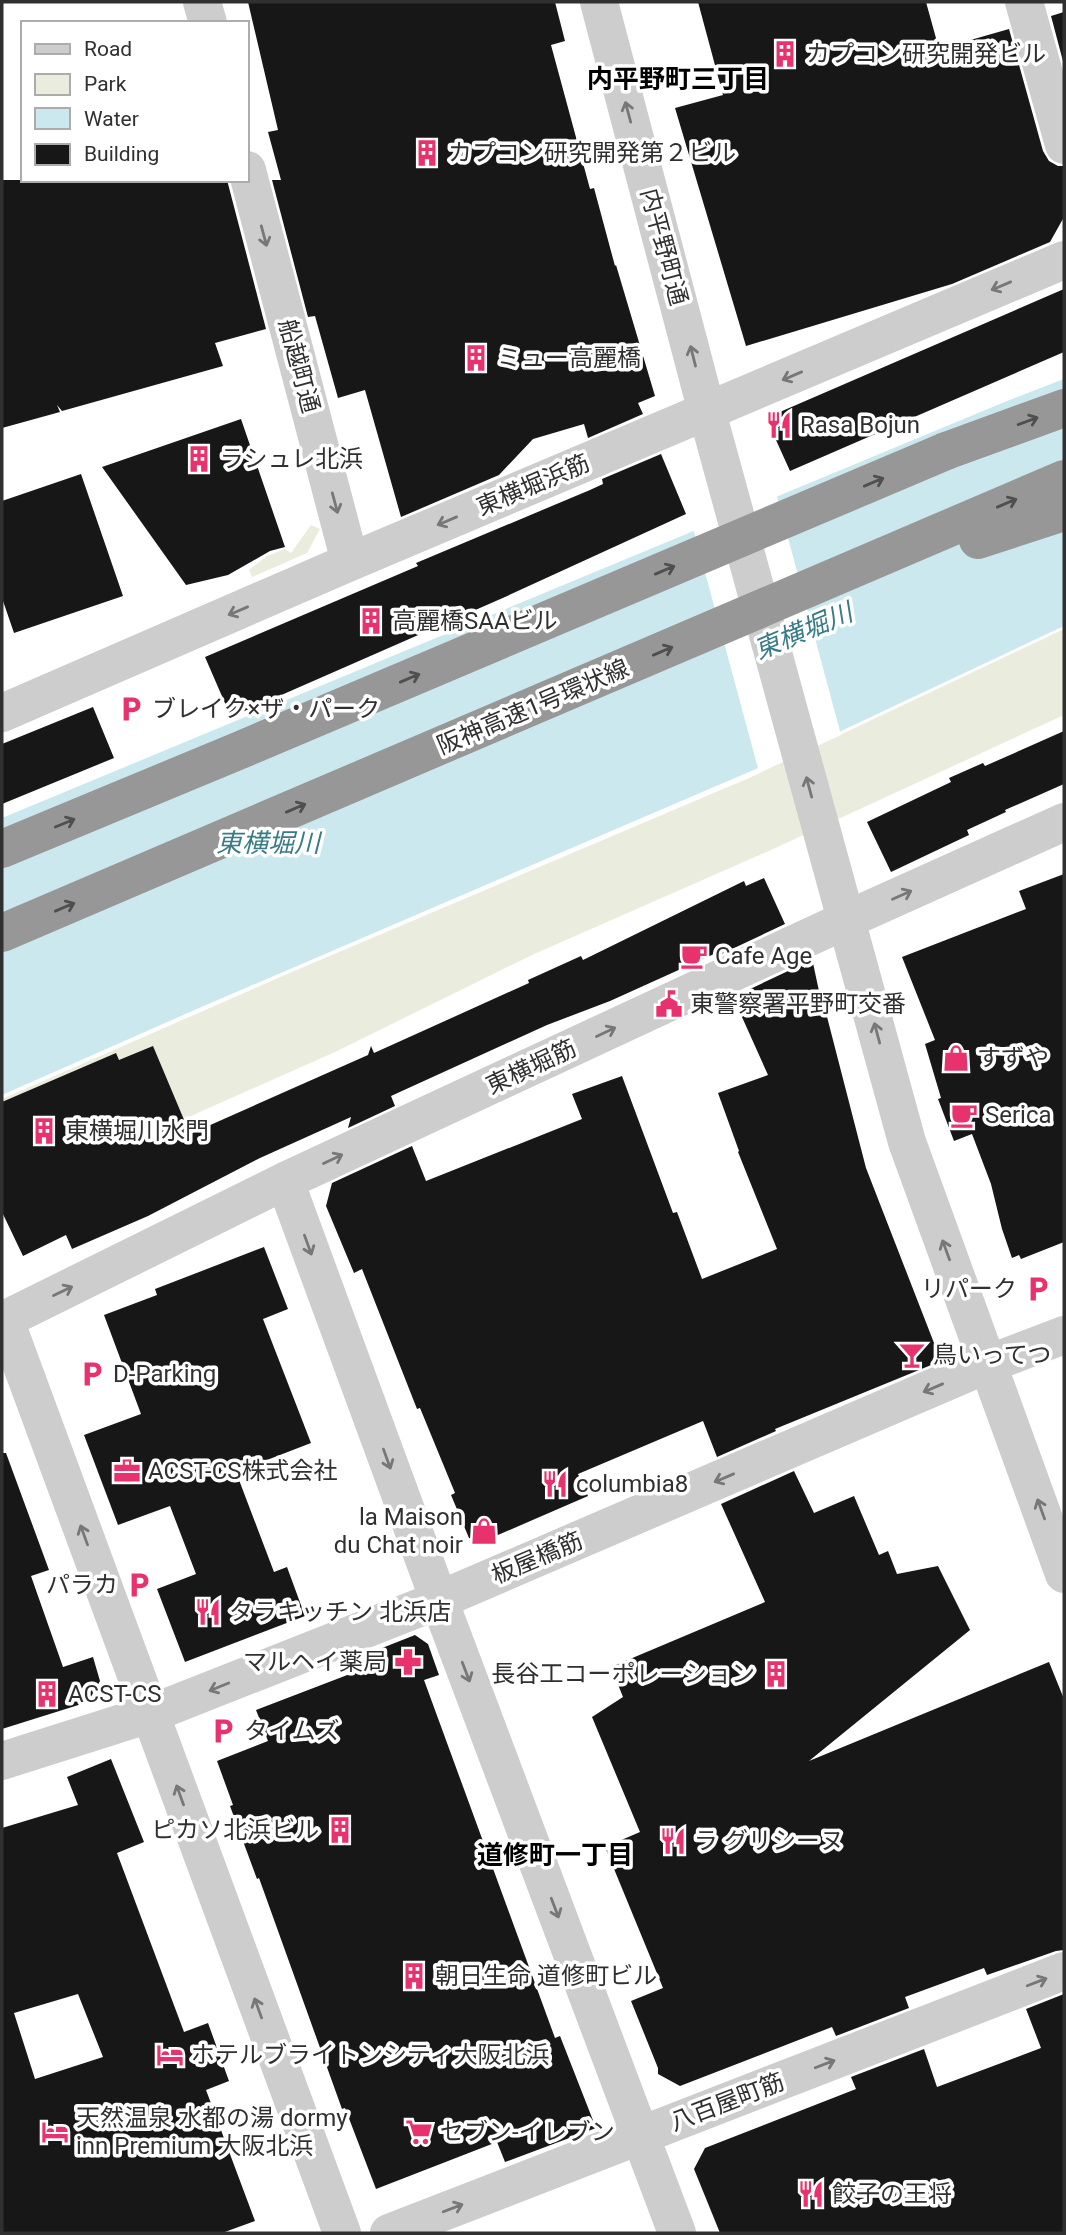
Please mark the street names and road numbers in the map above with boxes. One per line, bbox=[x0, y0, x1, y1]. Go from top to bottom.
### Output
street label: 内平野町通 bbox=[635, 185, 693, 309]
street label: 船越町通 bbox=[273, 316, 325, 416]
street label: 東横堀浜筋 bbox=[472, 449, 594, 521]
street label: 阪神高速1号環状線 bbox=[433, 654, 633, 760]
street label: 東横堀筋 bbox=[482, 1034, 580, 1100]
street label: 板屋橋筋 bbox=[487, 1526, 587, 1590]
street label: 八百屋町筋 bbox=[666, 2067, 788, 2137]

